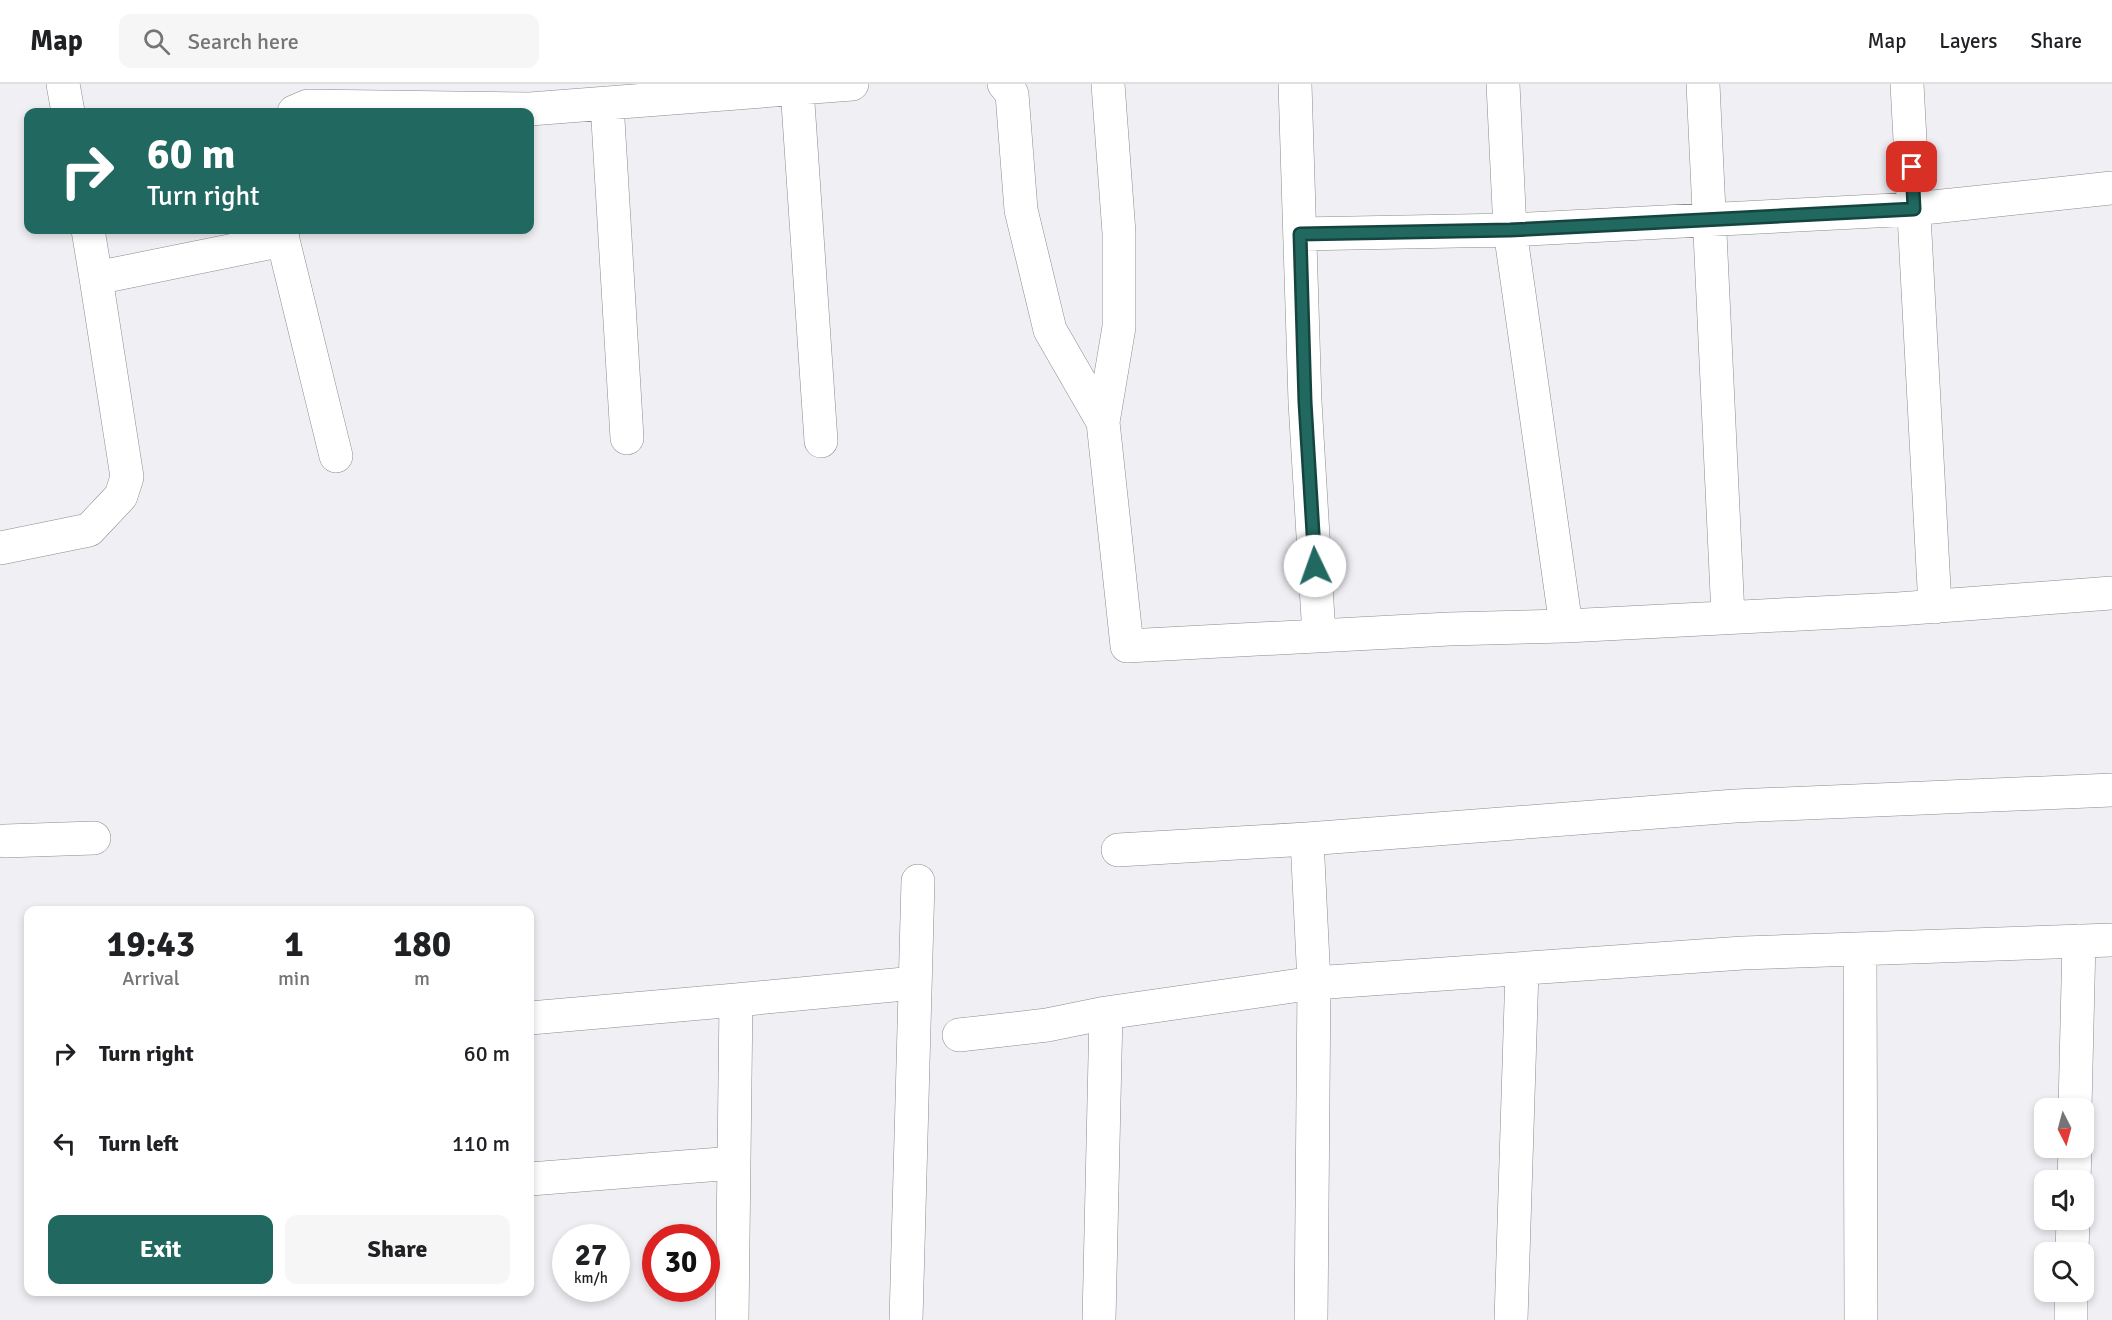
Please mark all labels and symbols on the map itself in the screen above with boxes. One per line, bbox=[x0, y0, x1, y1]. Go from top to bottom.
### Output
pin bbox=[1886, 141, 1937, 192]
position arrow bbox=[1283, 534, 1347, 598]
north arrow bbox=[2034, 1098, 2094, 1158]
speed limit sign: 30 bbox=[642, 1224, 720, 1302]

